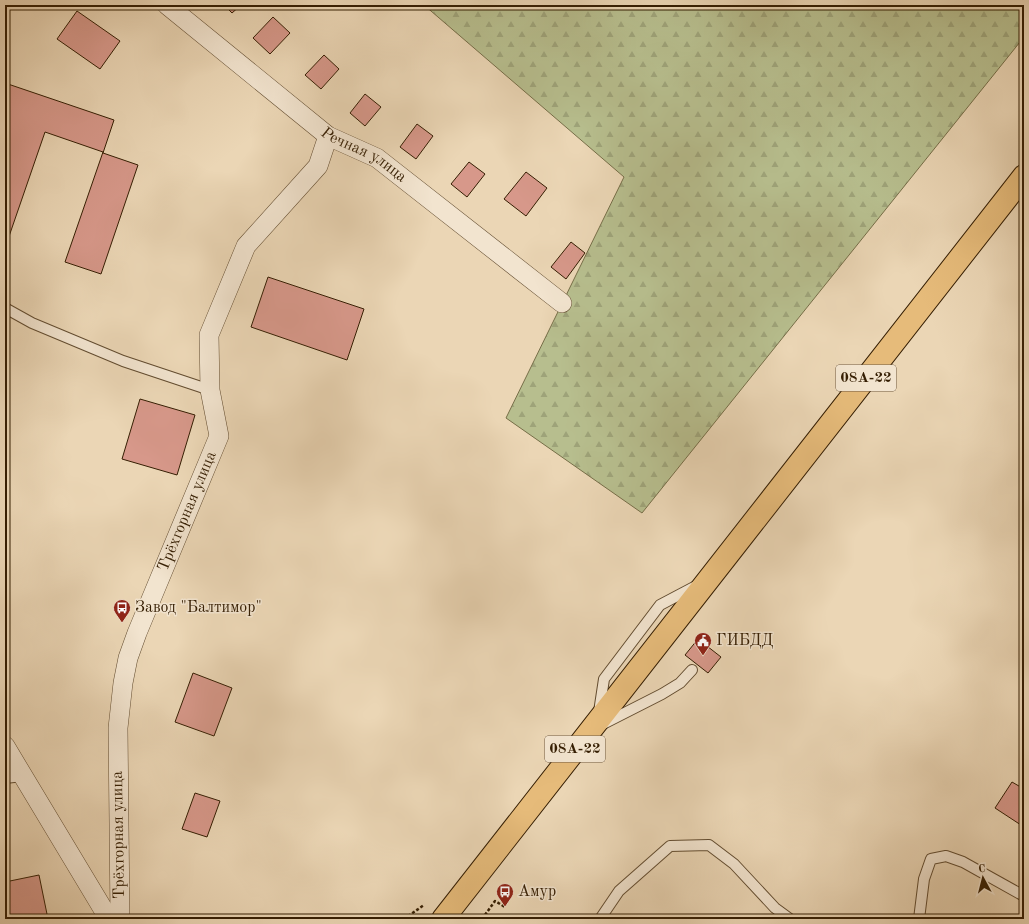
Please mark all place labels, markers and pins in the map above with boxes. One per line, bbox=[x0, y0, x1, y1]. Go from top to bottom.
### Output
bus stop icon: Завод "Балтимор" bbox=[112, 598, 132, 623]
place label: Завод "Балтимор" bbox=[135, 600, 262, 616]
public building icon: ГИБДД bbox=[693, 631, 713, 656]
place label: ГИБДД bbox=[716, 633, 774, 649]
bus stop icon: Амур bbox=[495, 882, 515, 907]
place label: Амур bbox=[518, 884, 556, 900]

